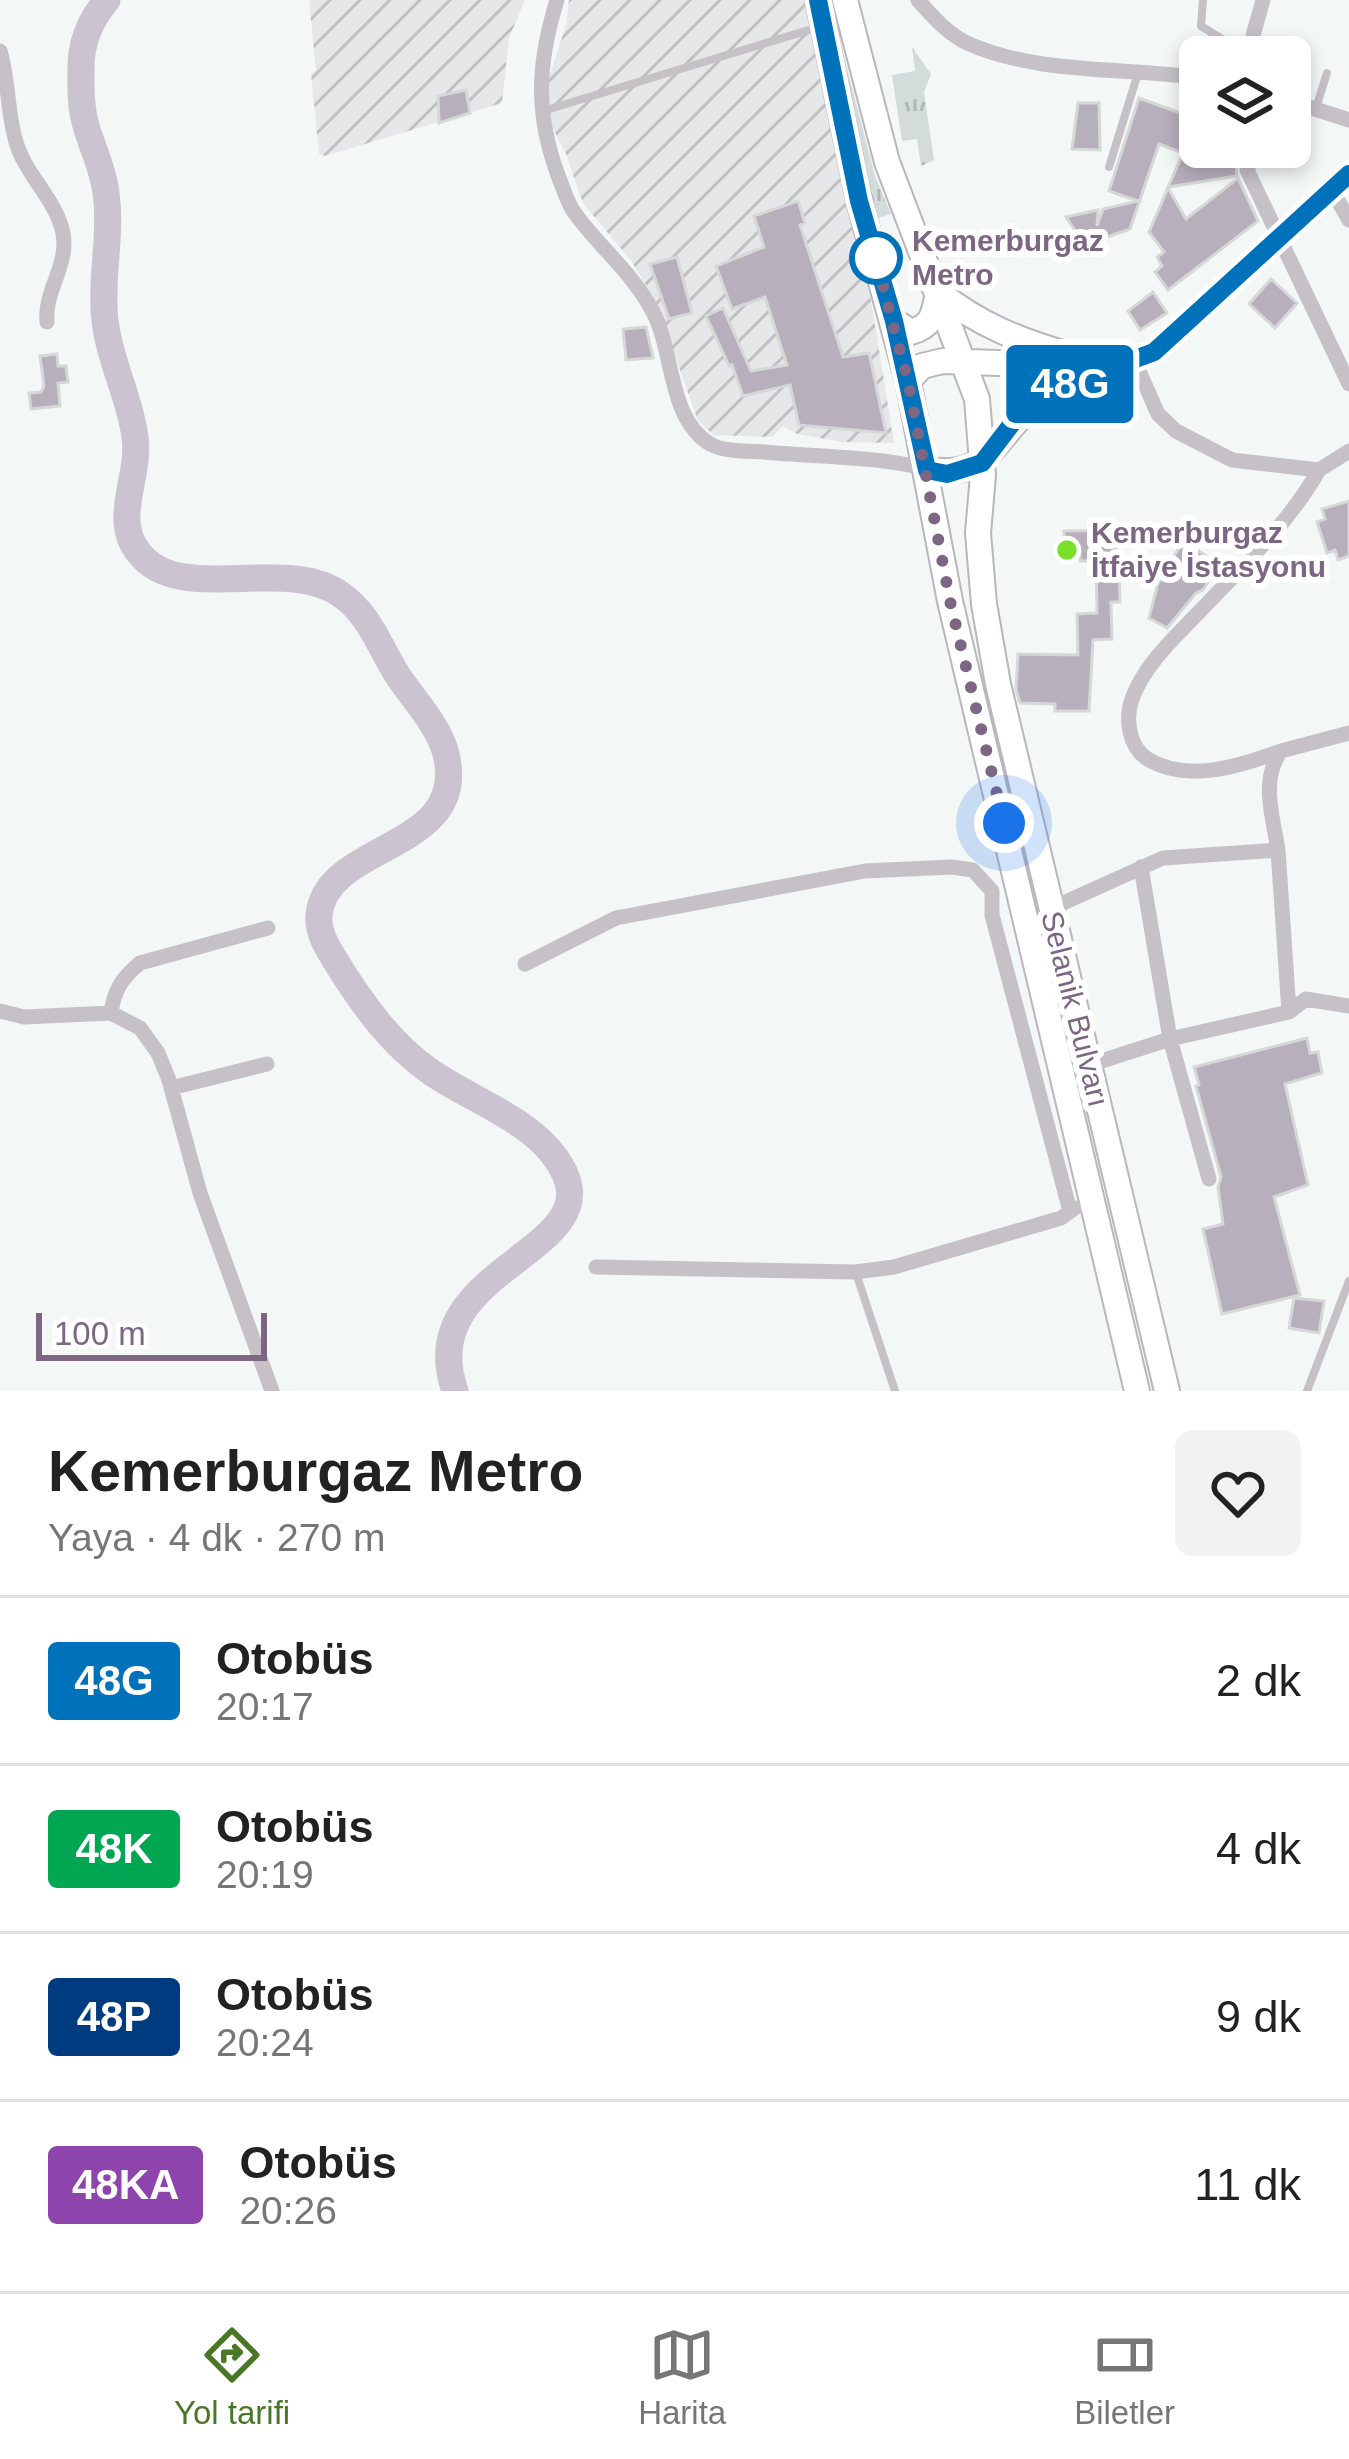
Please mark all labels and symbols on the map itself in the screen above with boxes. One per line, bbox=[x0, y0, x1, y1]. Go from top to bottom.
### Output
place label: Kemerburgaz Metro bbox=[912, 224, 1104, 291]
marker: Kemerburgaz Metro bbox=[851, 233, 901, 283]
line badge: 48G bbox=[1001, 345, 1139, 423]
place label: Kemerburgaz İtfaiye İstasyonu bbox=[1091, 516, 1326, 583]
marker: Kemerburgaz İtfaiye İstasyonu bbox=[1054, 537, 1080, 563]
your location bbox=[974, 793, 1034, 853]
street label: Selanik Bulvarı bbox=[1035, 908, 1116, 1110]
scale bar bbox=[36, 1307, 267, 1360]

